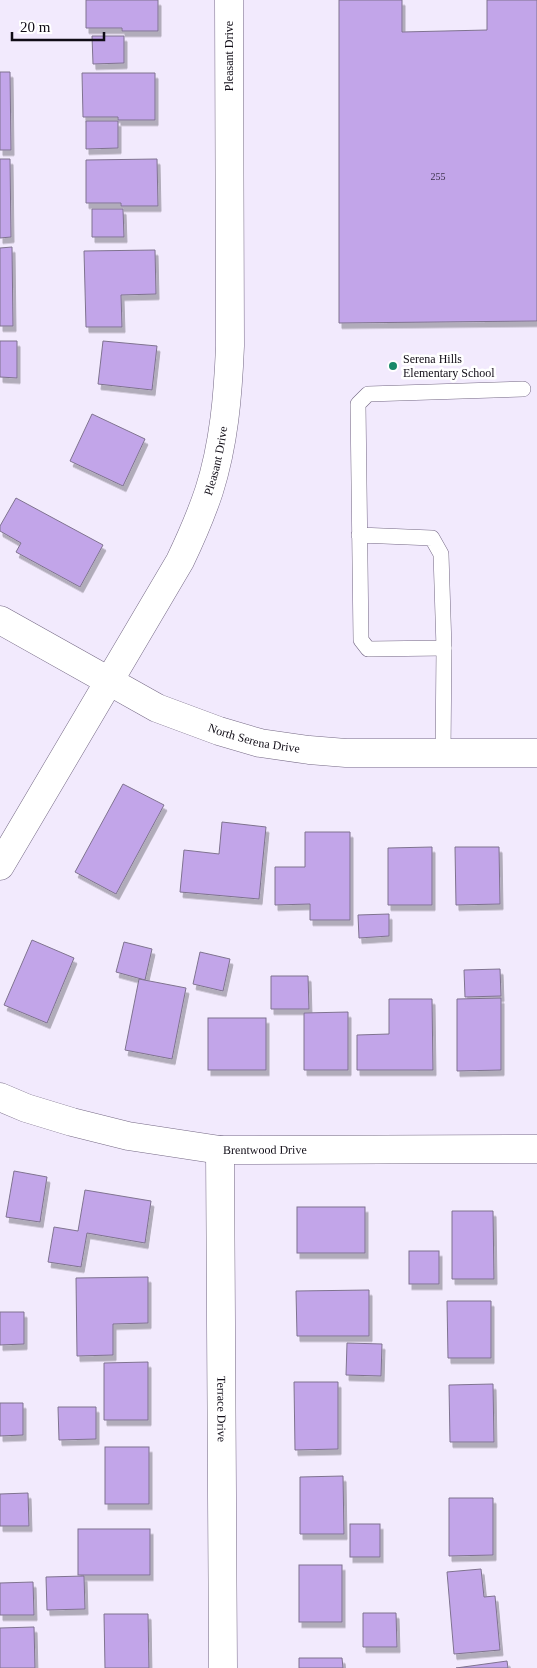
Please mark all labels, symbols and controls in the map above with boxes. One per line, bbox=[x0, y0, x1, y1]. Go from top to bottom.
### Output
scale bar bbox=[12, 10, 105, 42]
text: 20 m bbox=[20, 19, 51, 35]
street label: Pleasant Drive bbox=[222, 21, 236, 91]
house number: 255 bbox=[431, 171, 446, 182]
place label: Serena Hills Elementary School bbox=[403, 352, 495, 380]
marker: Serena Hills Elementary School bbox=[387, 360, 399, 372]
street label: Pleasant Drive bbox=[201, 425, 230, 497]
street label: North Serena Drive bbox=[206, 721, 301, 756]
street label: Brentwood Drive bbox=[223, 1143, 307, 1157]
street label: Terrace Drive bbox=[214, 1376, 229, 1442]

